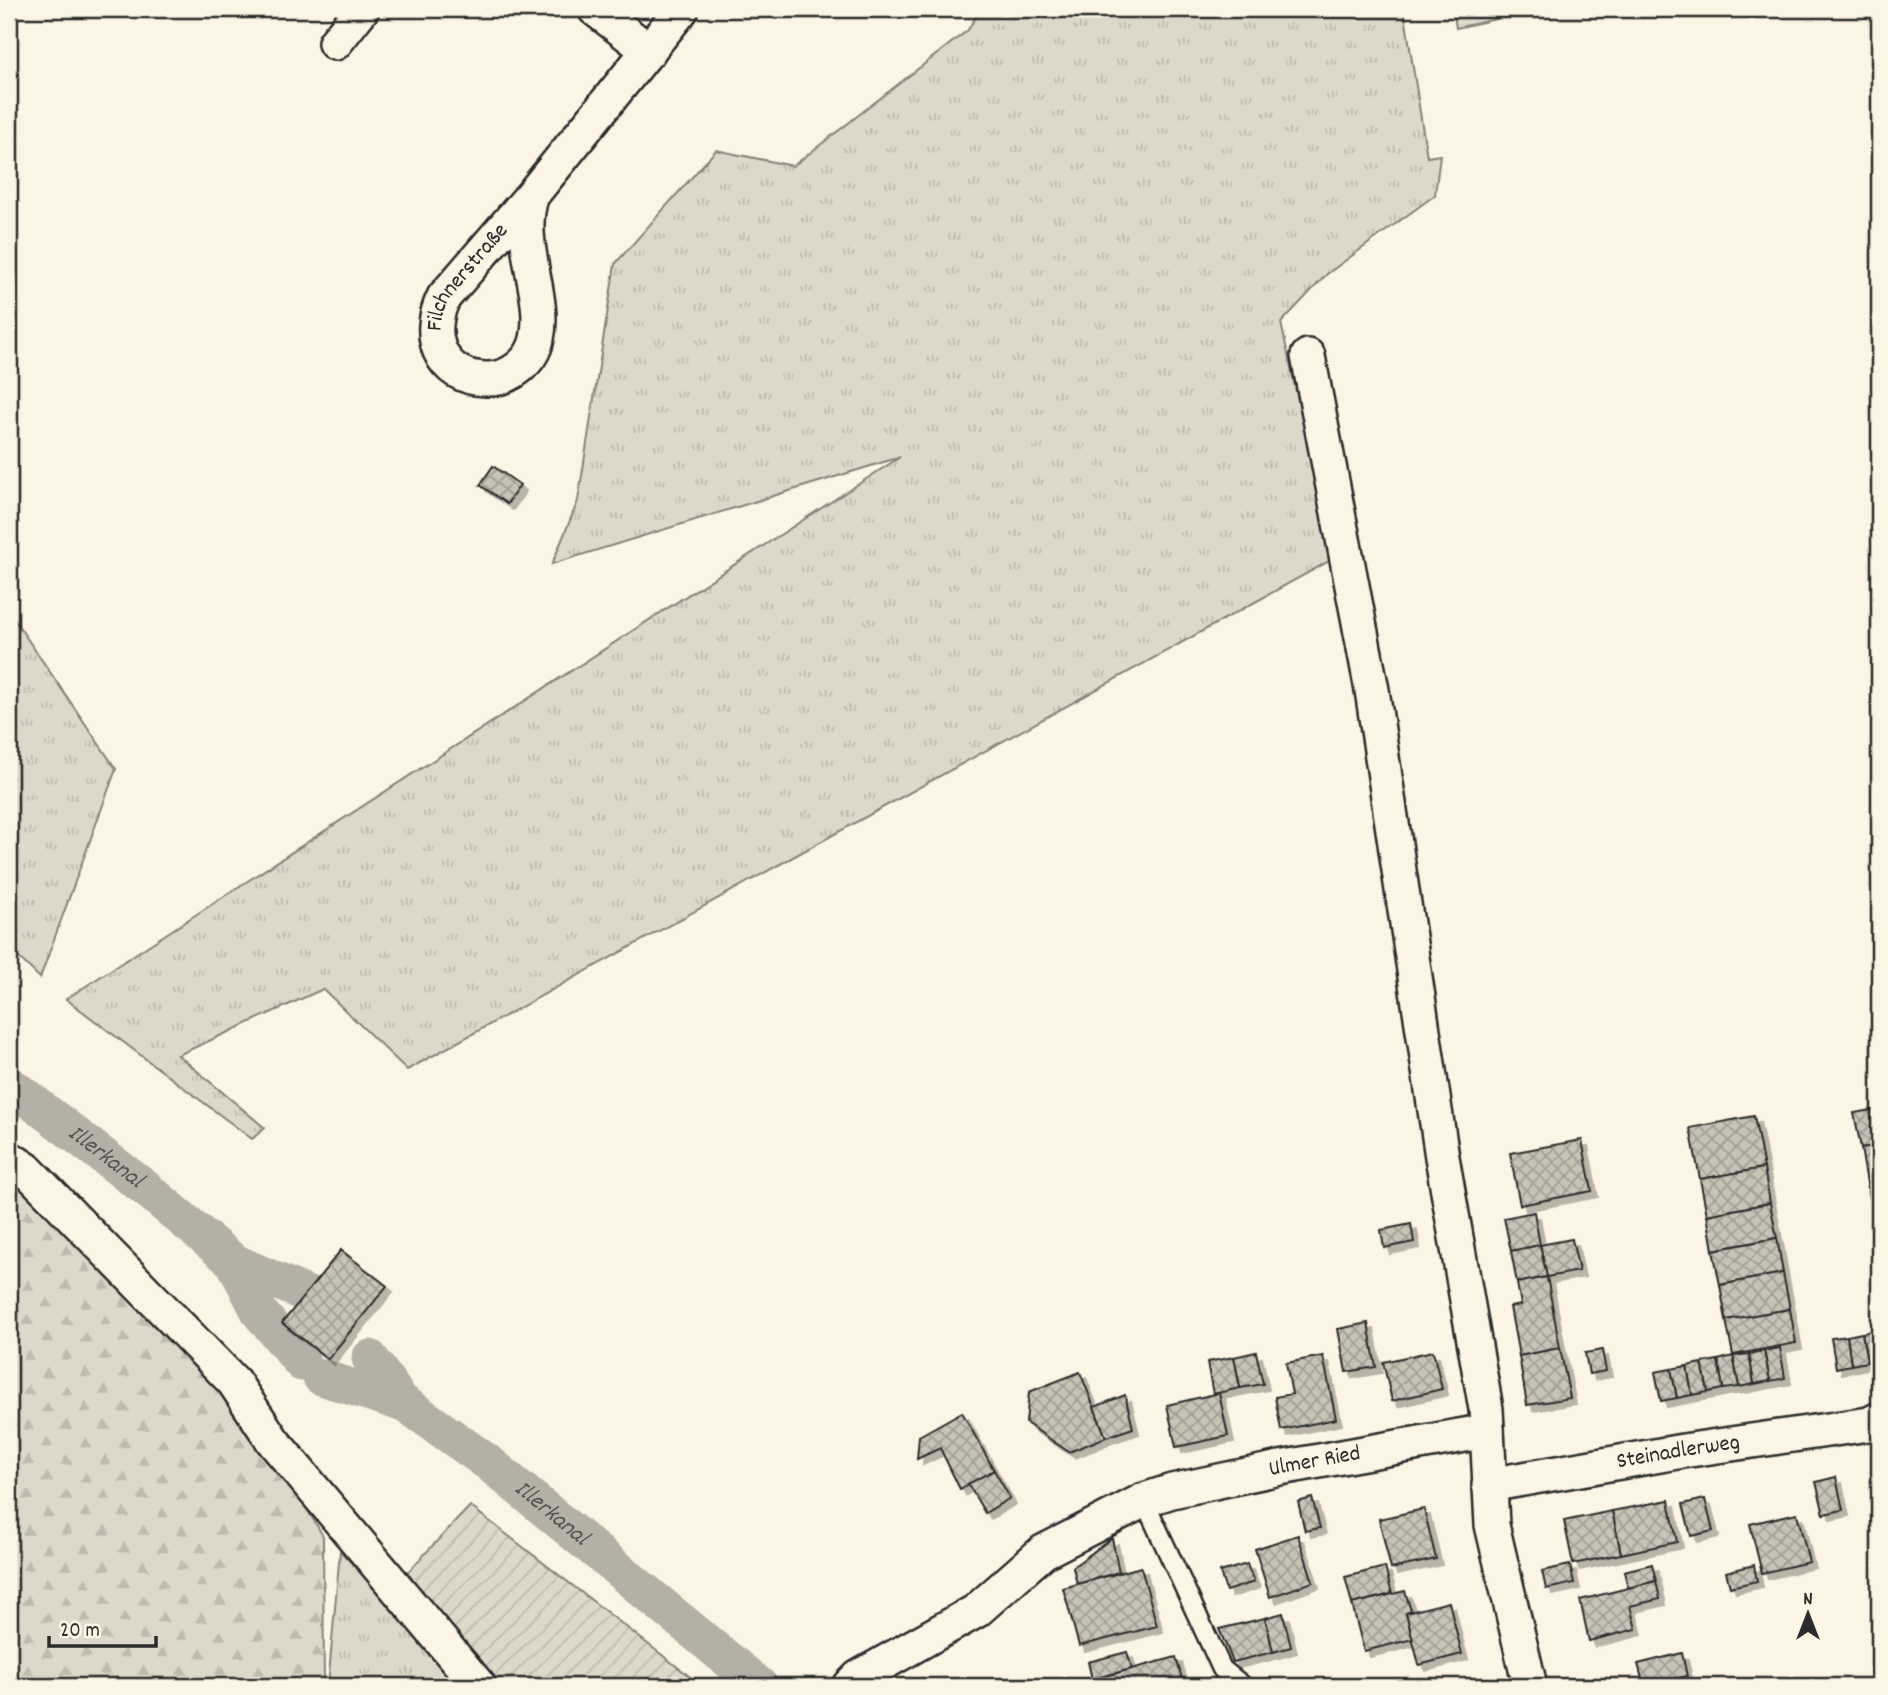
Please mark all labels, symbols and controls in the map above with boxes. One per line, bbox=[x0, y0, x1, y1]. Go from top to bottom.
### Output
street label: Filchnerstraße bbox=[419, 216, 517, 332]
water label: Illerkanal bbox=[60, 1117, 152, 1199]
street label: Steinadlerweg bbox=[1614, 1426, 1742, 1479]
street label: Ulmer Ried bbox=[1266, 1437, 1363, 1486]
water label: Illerkanal bbox=[506, 1473, 597, 1556]
north arrow bbox=[1772, 1580, 1842, 1650]
text: N bbox=[1803, 1587, 1813, 1614]
scale bar bbox=[49, 1604, 156, 1648]
text: 20 m bbox=[60, 1617, 100, 1647]

